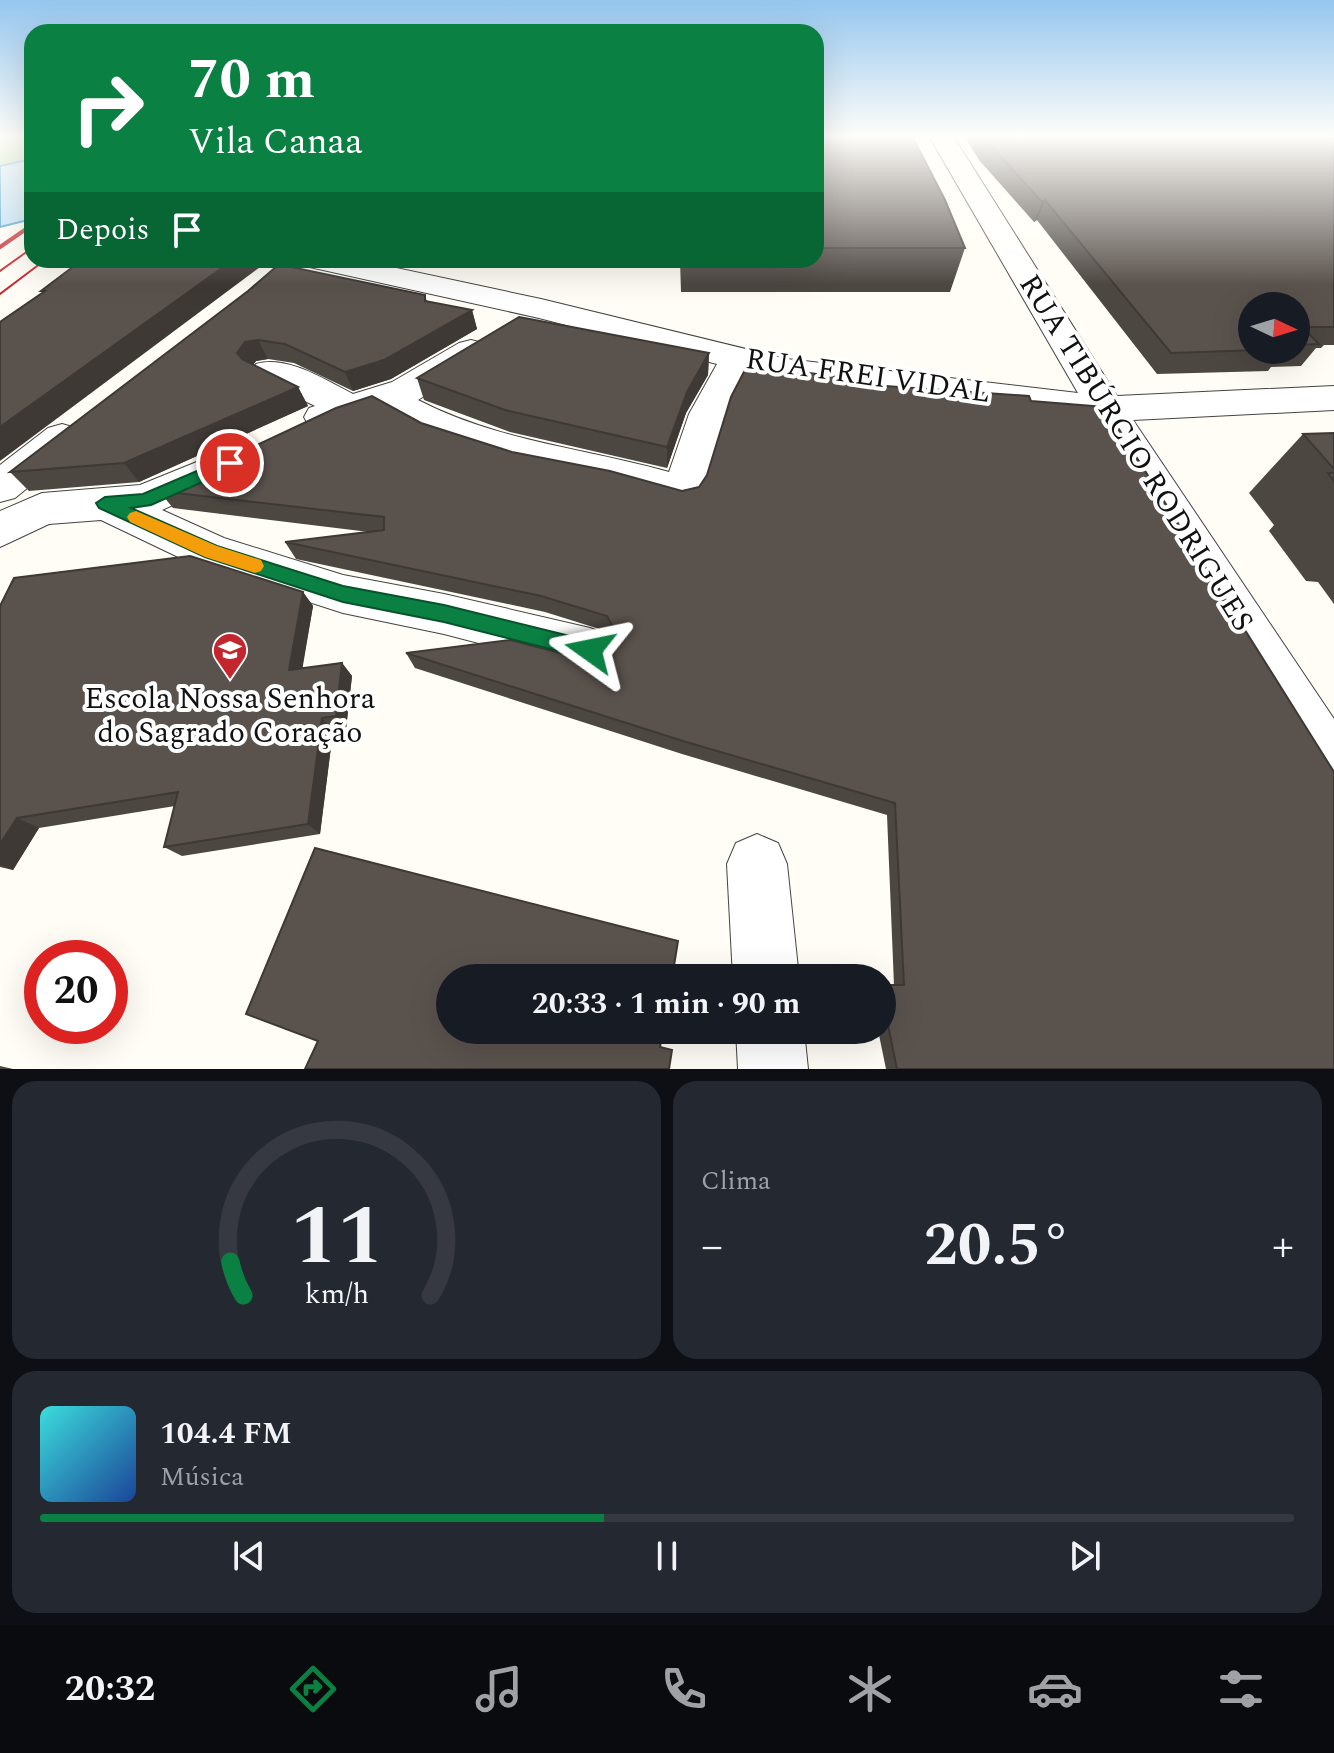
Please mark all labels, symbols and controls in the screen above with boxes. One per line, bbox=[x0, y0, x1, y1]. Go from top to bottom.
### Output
text: 70 m bbox=[188, 38, 315, 123]
icon: right bbox=[56, 56, 160, 160]
text: Vila Canaa bbox=[188, 115, 363, 170]
text: Depois bbox=[56, 207, 149, 253]
icon: arrive bbox=[165, 208, 209, 252]
street label: RUA TIBÚRCIO RODRIGUES bbox=[1007, 265, 1265, 641]
north arrow bbox=[1238, 292, 1310, 364]
map controls bbox=[1238, 292, 1310, 364]
street label: RUA FREI VIDAL bbox=[742, 336, 994, 416]
pin bbox=[196, 429, 264, 497]
icon: arrive bbox=[208, 441, 252, 485]
position arrow bbox=[548, 608, 632, 692]
school or university icon: Escola Nossa Senhora do Sagrado Coração bbox=[211, 631, 249, 681]
place label: Escola Nossa Senhora do Sagrado Coração bbox=[84, 676, 376, 756]
speed limit sign: 20 bbox=[24, 940, 128, 1044]
text: 20:33 · 1 min · 90 m bbox=[532, 981, 800, 1027]
text: Clima bbox=[701, 1161, 771, 1201]
text: 11 bbox=[290, 1174, 383, 1301]
text: 20.5° bbox=[924, 1200, 1071, 1292]
text: − bbox=[701, 1213, 723, 1280]
text: + bbox=[1272, 1213, 1294, 1280]
text: km/h bbox=[304, 1273, 369, 1316]
text: 104.4 FM bbox=[160, 1411, 292, 1457]
text: Música bbox=[160, 1457, 244, 1497]
icon: previous bbox=[227, 1534, 271, 1578]
icon: pause bbox=[645, 1534, 689, 1578]
icon: next bbox=[1063, 1534, 1107, 1578]
icon: directions bbox=[285, 1661, 341, 1717]
icon: music bbox=[471, 1661, 527, 1717]
icon: phone bbox=[656, 1661, 712, 1717]
icon: climate bbox=[842, 1661, 898, 1717]
icon: car bbox=[1027, 1661, 1083, 1717]
icon: filters bbox=[1213, 1661, 1269, 1717]
text: 20:32 bbox=[65, 1662, 155, 1717]

